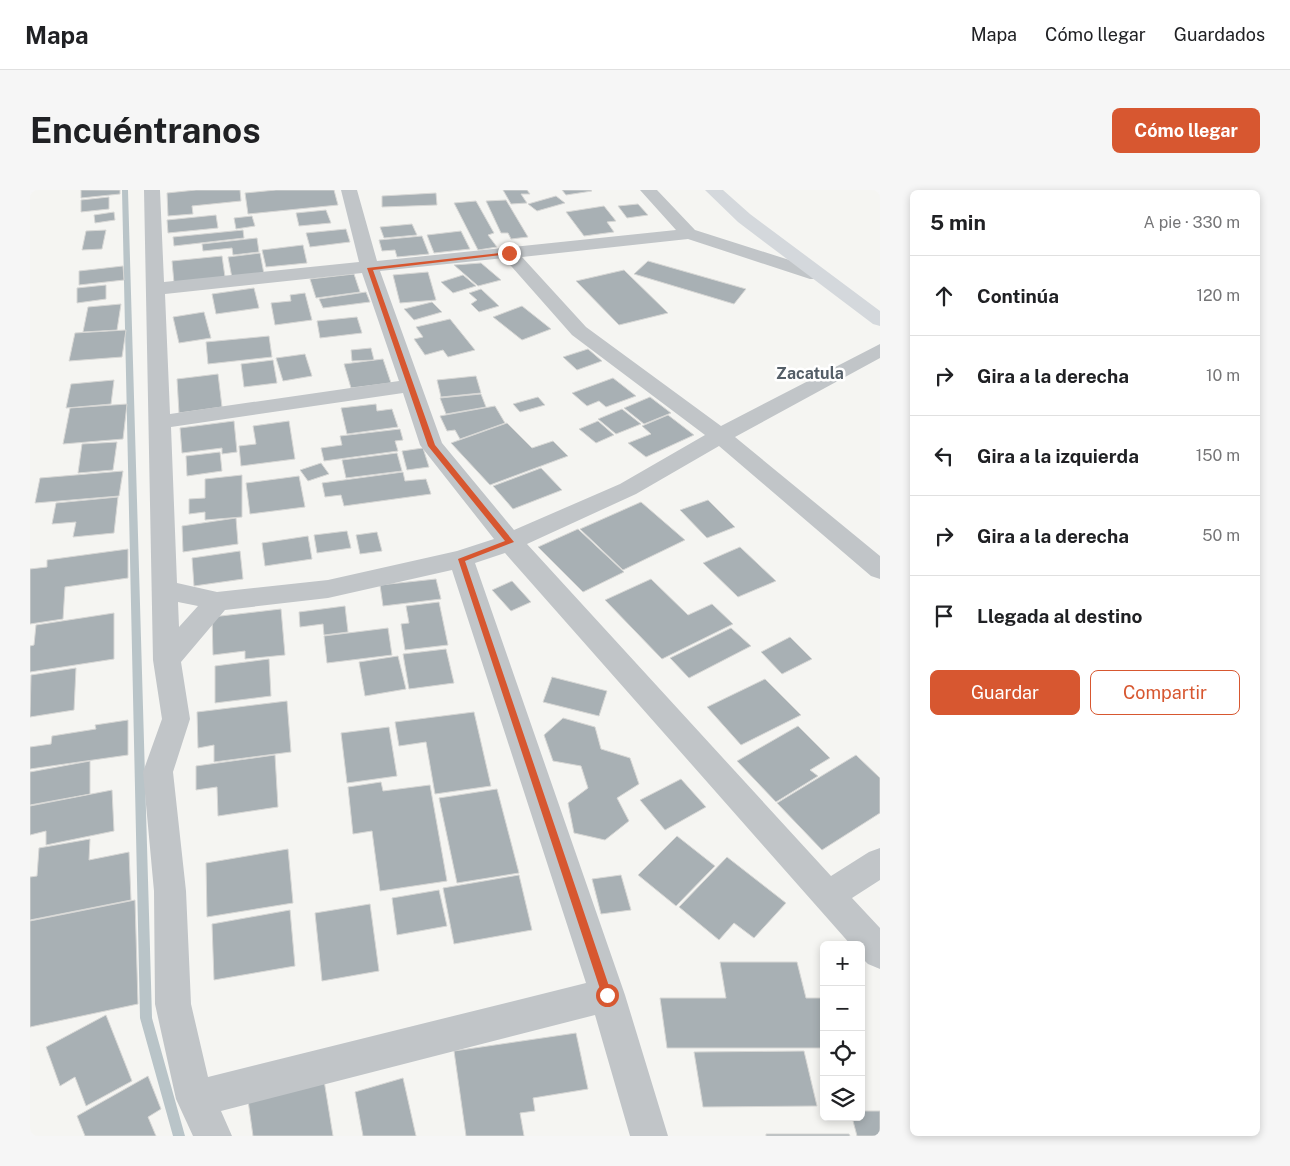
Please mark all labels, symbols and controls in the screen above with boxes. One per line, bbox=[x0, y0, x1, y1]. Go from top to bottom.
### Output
text: Mapa bbox=[25, 21, 89, 49]
text: Mapa bbox=[971, 24, 1017, 45]
text: Cómo llegar bbox=[1045, 24, 1146, 45]
text: Guardados bbox=[1174, 24, 1265, 45]
button: Cómo llegar bbox=[1112, 108, 1260, 153]
text: Encuéntranos bbox=[30, 110, 261, 151]
text: 5 min bbox=[930, 210, 986, 235]
text: A pie · 330 m bbox=[1143, 213, 1240, 232]
route end bbox=[498, 242, 521, 265]
icon: ahead bbox=[930, 282, 958, 310]
text: Continúa bbox=[977, 285, 1059, 307]
text: 120 m bbox=[1196, 286, 1240, 305]
icon: right bbox=[930, 362, 958, 390]
district label: Zacatula bbox=[776, 364, 844, 383]
text: Gira a la derecha bbox=[977, 365, 1129, 387]
text: 10 m bbox=[1206, 366, 1240, 385]
icon: left bbox=[930, 442, 958, 470]
text: Gira a la izquierda bbox=[977, 445, 1139, 467]
text: 150 m bbox=[1196, 446, 1240, 465]
icon: right bbox=[930, 522, 958, 550]
text: Gira a la derecha bbox=[977, 525, 1129, 547]
text: 50 m bbox=[1202, 526, 1240, 545]
icon: arrive bbox=[930, 602, 958, 630]
text: Llegada al destino bbox=[977, 605, 1142, 627]
button: Guardar bbox=[930, 670, 1080, 715]
button: Compartir bbox=[1090, 670, 1240, 715]
map controls bbox=[820, 941, 865, 1121]
button: + bbox=[820, 941, 865, 986]
route start bbox=[596, 984, 619, 1007]
button: − bbox=[820, 986, 865, 1031]
button: locate bbox=[820, 1031, 865, 1076]
button: layers bbox=[820, 1076, 865, 1121]

